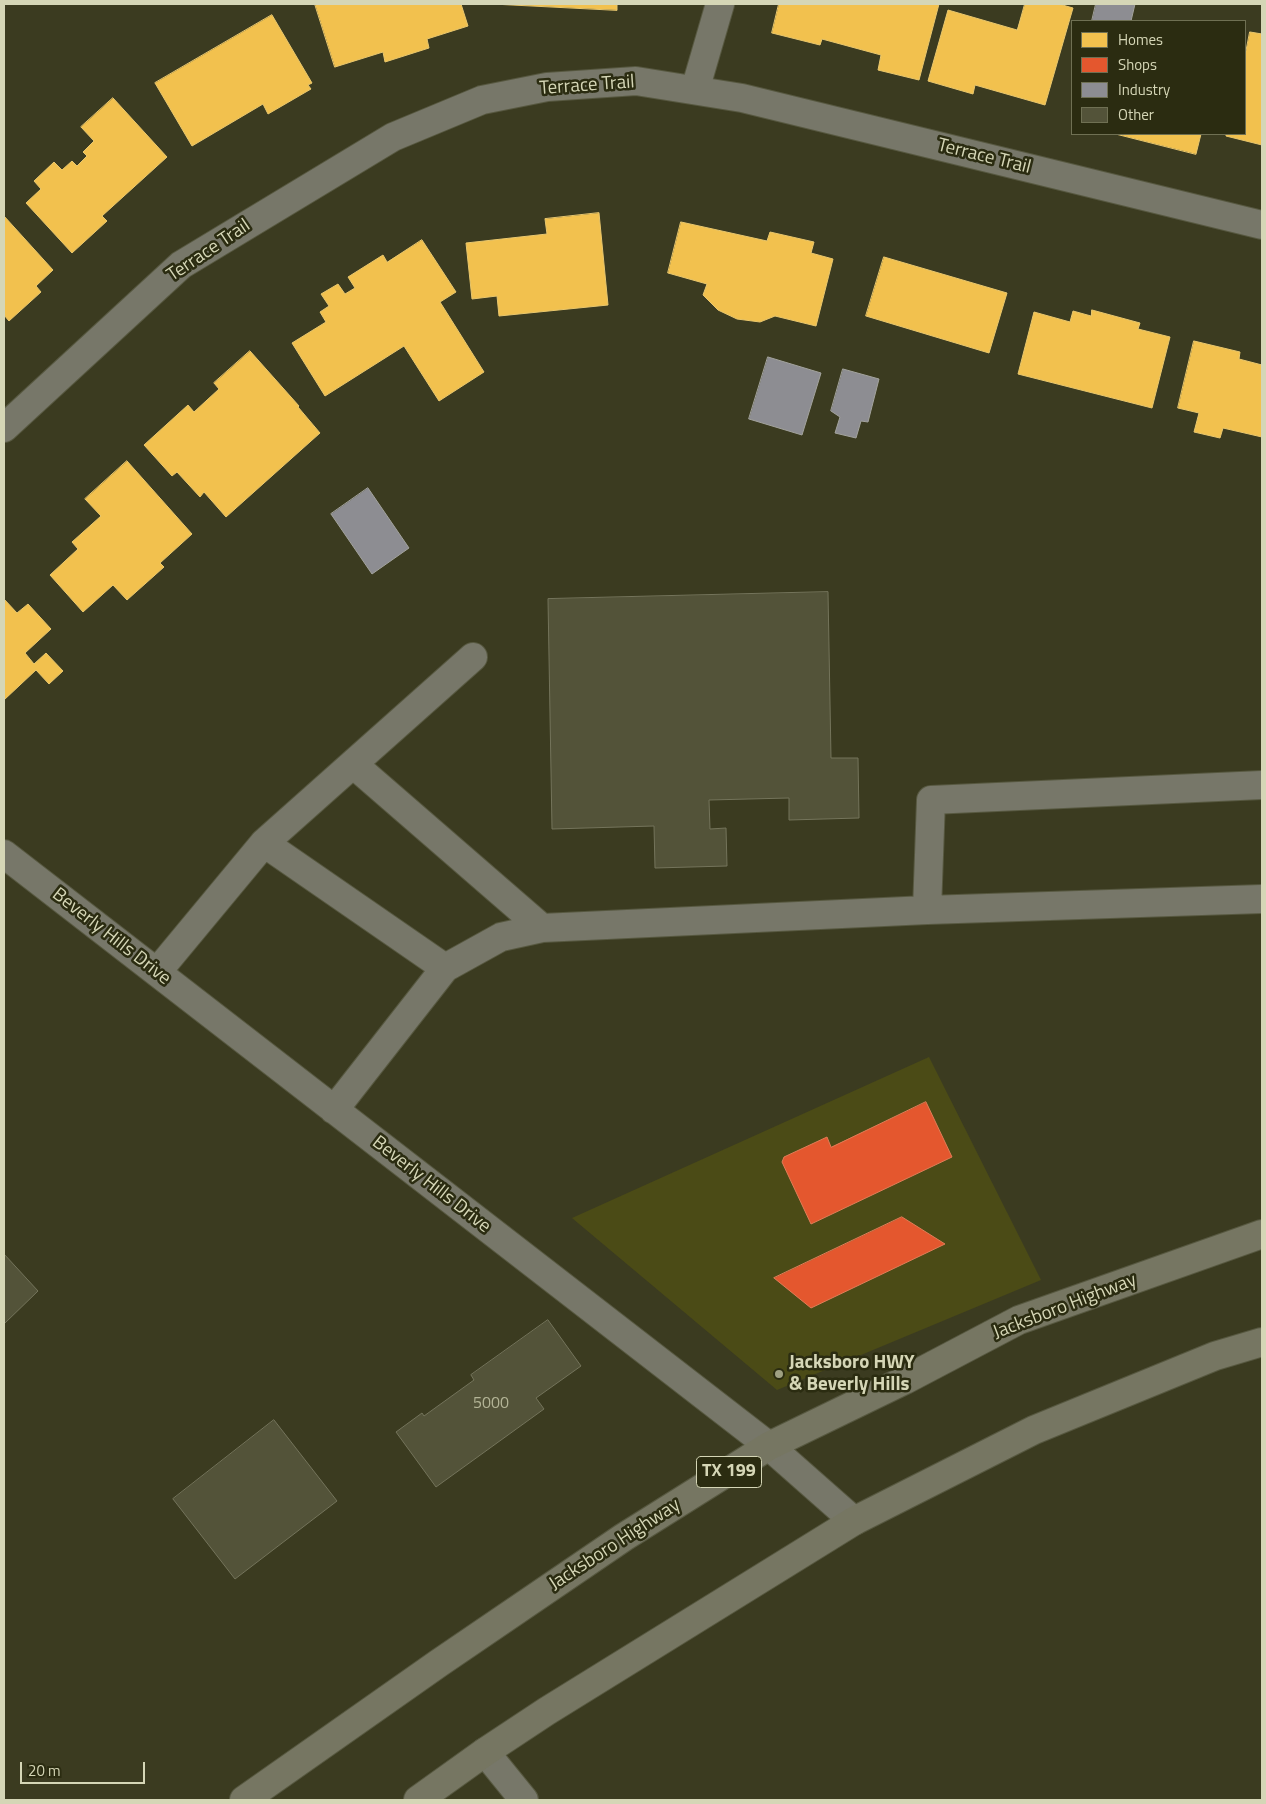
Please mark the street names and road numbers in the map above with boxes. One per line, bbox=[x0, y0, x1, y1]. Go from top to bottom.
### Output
street label: Terrace Trail bbox=[539, 71, 635, 101]
street label: Terrace Trail bbox=[935, 134, 1033, 180]
street label: Terrace Trail bbox=[163, 215, 255, 287]
street label: Beverly Hills Drive bbox=[47, 884, 175, 990]
street label: Beverly Hills Drive bbox=[367, 1132, 495, 1238]
street label: Jacksboro Highway bbox=[990, 1269, 1140, 1345]
road number: TX 199 bbox=[696, 1456, 762, 1488]
street label: Jacksboro Highway bbox=[545, 1494, 685, 1596]

